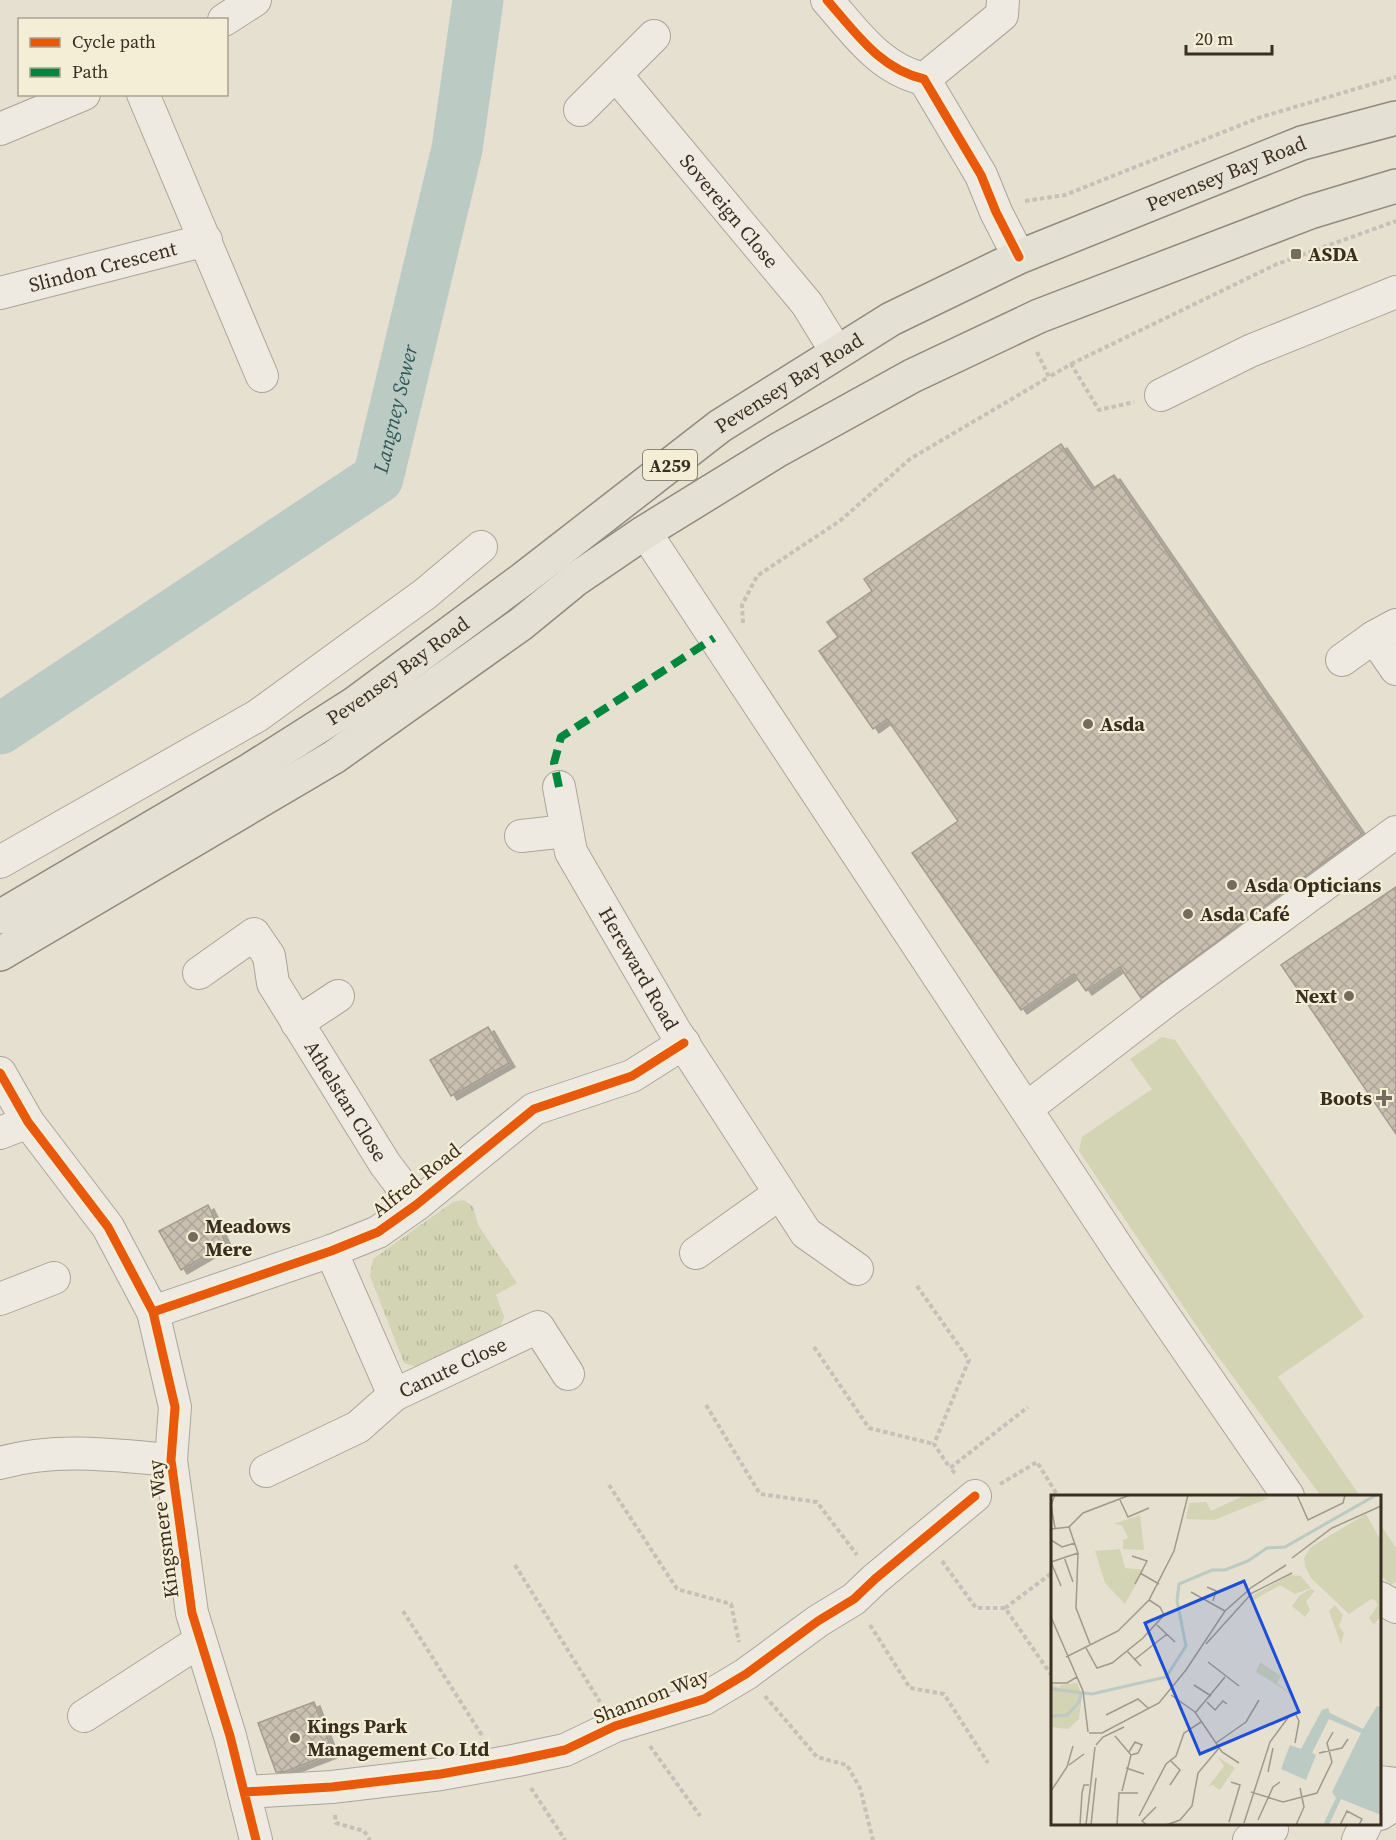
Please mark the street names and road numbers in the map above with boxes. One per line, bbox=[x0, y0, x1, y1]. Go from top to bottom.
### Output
street label: Pevensey Bay Road bbox=[1142, 129, 1311, 218]
street label: Sovereign Close bbox=[673, 148, 785, 274]
street label: Slindon Crescent bbox=[26, 234, 180, 299]
street label: Pevensey Bay Road bbox=[709, 326, 869, 440]
road number: A259 bbox=[643, 450, 697, 480]
street label: Pevensey Bay Road bbox=[321, 609, 475, 732]
street label: Hereward Road bbox=[592, 902, 686, 1036]
street label: Athelstan Close bbox=[298, 1035, 394, 1167]
street label: Alfred Road bbox=[366, 1136, 467, 1224]
street label: Canute Close bbox=[394, 1330, 511, 1405]
street label: Kingsmere Way bbox=[141, 1457, 185, 1600]
street label: Shannon Way bbox=[589, 1661, 713, 1731]

